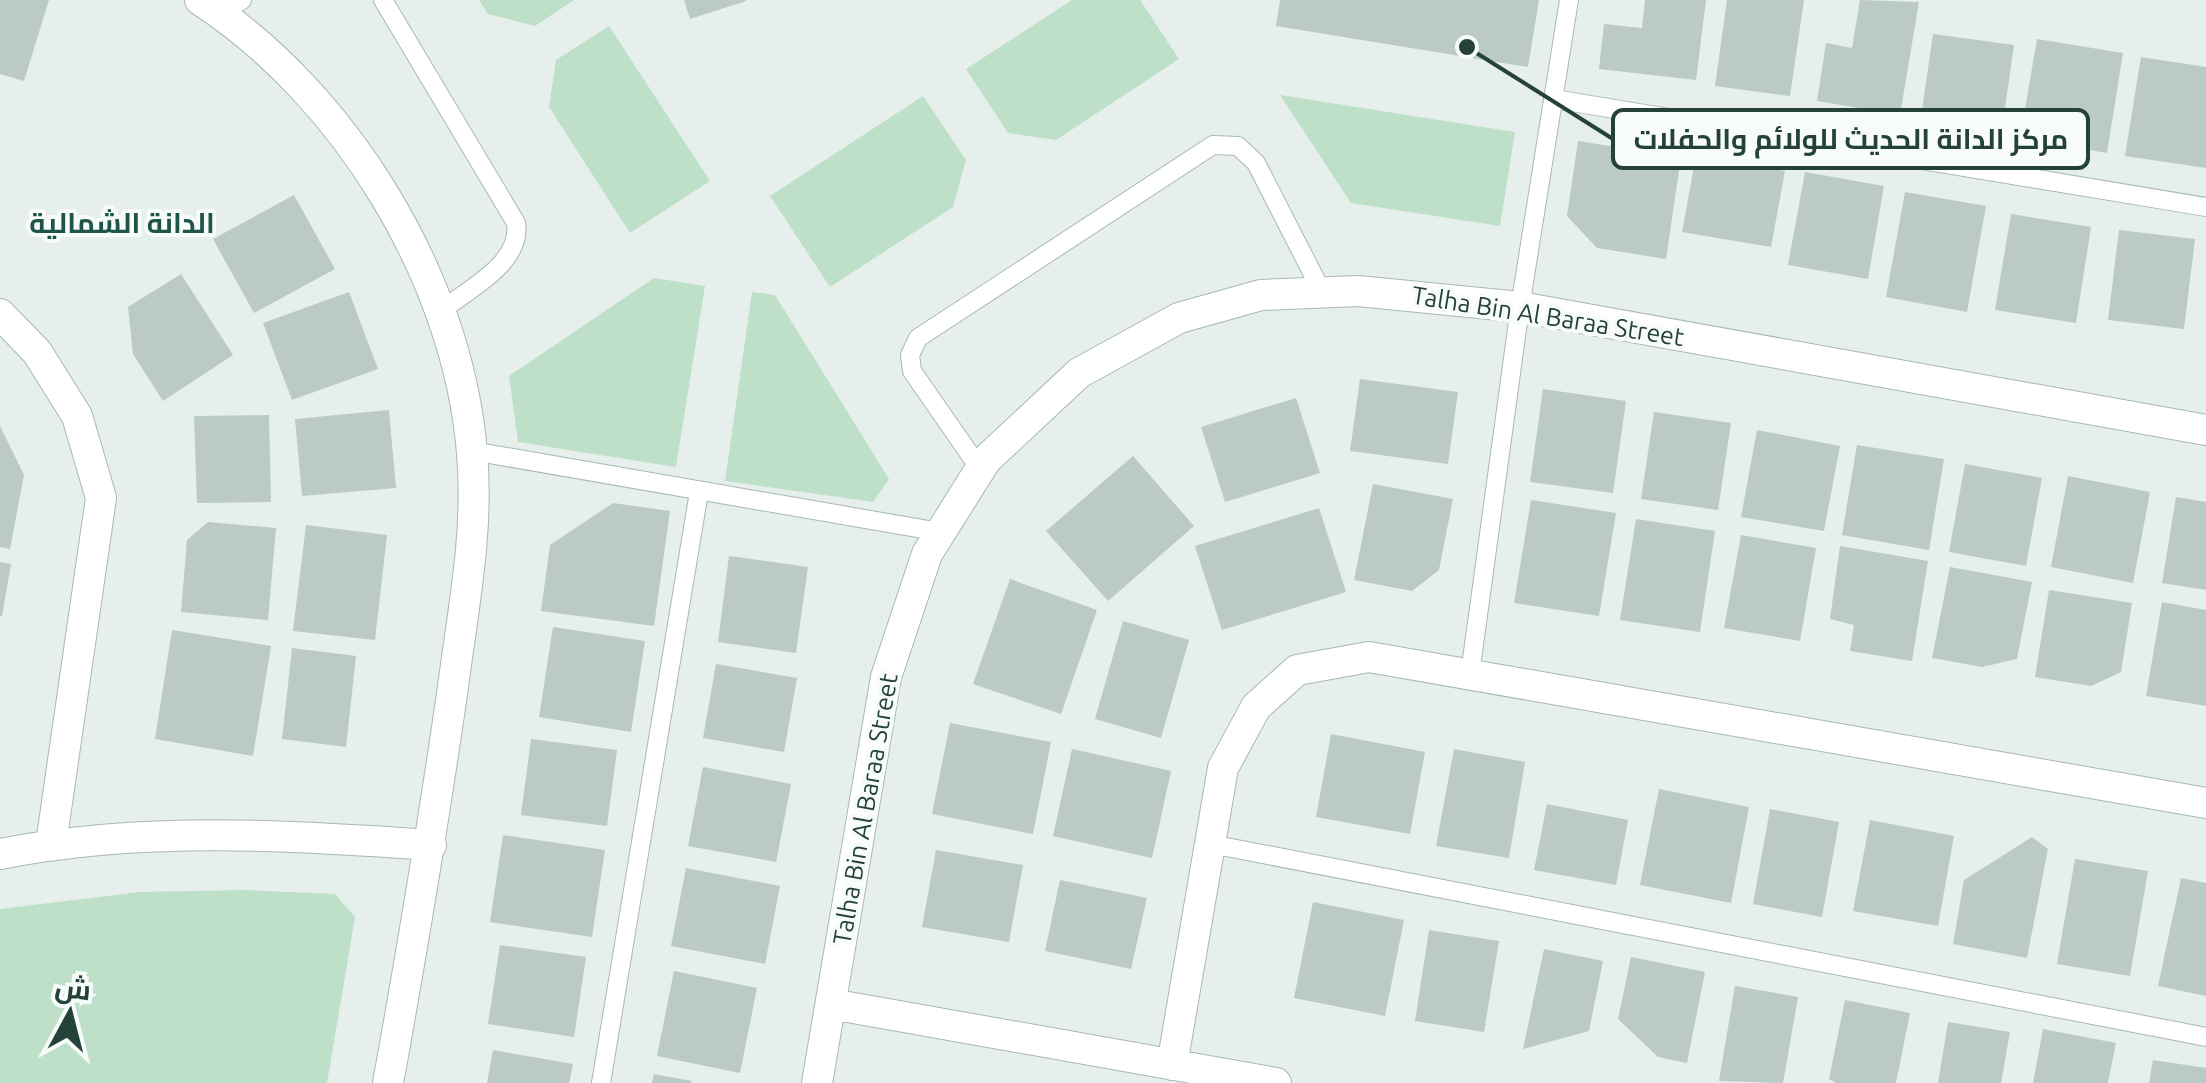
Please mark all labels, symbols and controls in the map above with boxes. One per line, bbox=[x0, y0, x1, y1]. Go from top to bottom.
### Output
callout: مركز الدانة الحديث للولائم والحفلات bbox=[1613, 110, 2088, 168]
text: مركز الدانة الحديث للولائم والحفلات bbox=[1634, 123, 2068, 159]
district label: الدانة الشمالية bbox=[29, 207, 215, 239]
street label: Talha Bin Al Baraa Street bbox=[1410, 281, 1686, 351]
street label: Talha Bin Al Baraa Street bbox=[827, 671, 903, 947]
north arrow bbox=[20, 963, 120, 1063]
text: ش bbox=[53, 970, 93, 1007]

